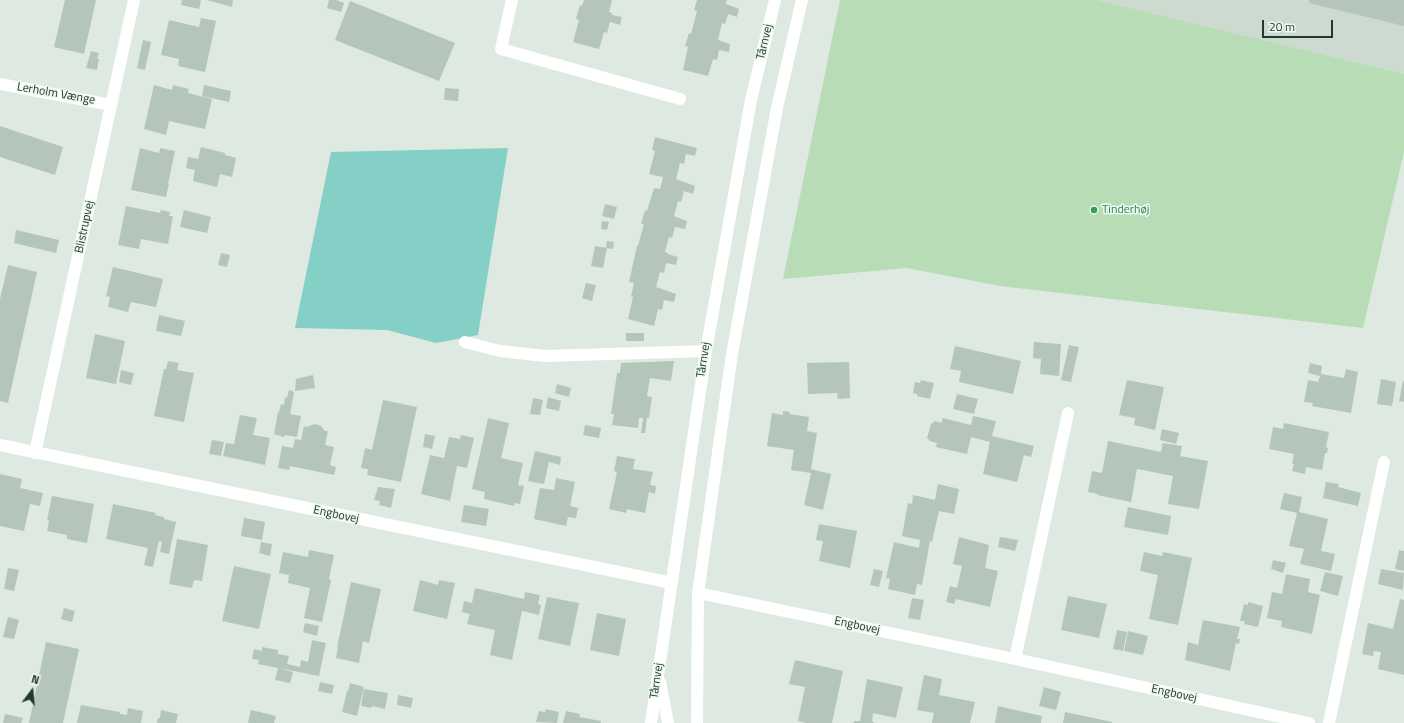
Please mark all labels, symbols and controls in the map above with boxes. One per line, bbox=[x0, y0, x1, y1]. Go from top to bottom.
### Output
scale bar bbox=[1264, 12, 1335, 38]
text: 20 m bbox=[1269, 17, 1295, 36]
street label: Tårnvej bbox=[754, 23, 776, 61]
street label: Lerholm Vænge bbox=[16, 80, 96, 108]
street label: Blistrupvej bbox=[72, 199, 98, 255]
place label: Tinderhøj bbox=[1102, 203, 1149, 217]
marker: Tinderhøj bbox=[1089, 205, 1099, 215]
street label: Tårnvej bbox=[694, 341, 714, 379]
street label: Engbovej bbox=[312, 503, 360, 527]
street label: Engbovej bbox=[833, 614, 881, 638]
street label: Tårnvej bbox=[647, 662, 667, 700]
north arrow bbox=[12, 671, 52, 711]
text: N bbox=[29, 671, 41, 688]
street label: Engbovej bbox=[1150, 682, 1198, 706]

